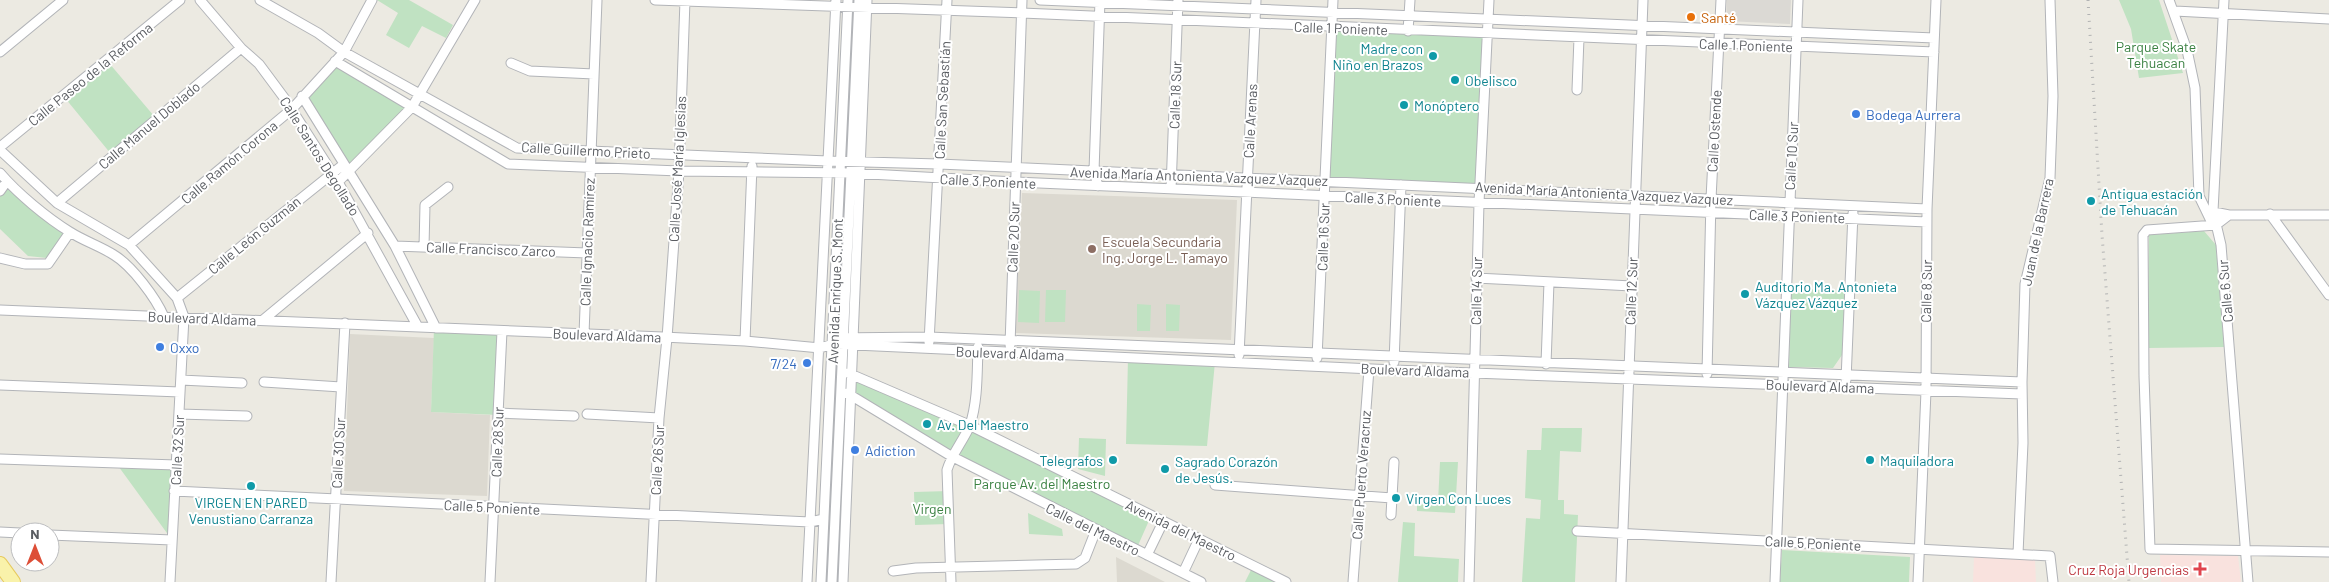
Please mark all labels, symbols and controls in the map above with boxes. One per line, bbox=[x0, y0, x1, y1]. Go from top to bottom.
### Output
place label: Santé bbox=[1701, 9, 1736, 26]
marker: Santé bbox=[1685, 11, 1697, 23]
street label: Calle 1 Poniente bbox=[1294, 18, 1388, 38]
street label: Calle Paseo de la Reforma bbox=[24, 19, 156, 129]
street label: Calle 1 Poniente bbox=[1699, 35, 1793, 55]
park label: Parque Skate Tehuacan bbox=[2116, 38, 2196, 71]
street label: Calle San Sebastián bbox=[930, 40, 954, 160]
place label: Madre con Niño en Brazos bbox=[1333, 40, 1423, 73]
marker: Madre con Niño en Brazos bbox=[1427, 50, 1439, 62]
street label: Calle 18 Sur bbox=[1165, 61, 1185, 129]
place label: Obelisco bbox=[1465, 72, 1517, 89]
marker: Obelisco bbox=[1449, 74, 1461, 86]
street label: Calle Manuel Doblado bbox=[95, 78, 203, 172]
street label: Calle Arenas bbox=[1240, 83, 1260, 159]
street label: Calle Ostende bbox=[1703, 89, 1725, 173]
street label: Calle Santos Degollado bbox=[276, 93, 364, 219]
street label: Calle José María Iglesias bbox=[665, 95, 689, 242]
place label: Monóptero bbox=[1414, 97, 1479, 114]
marker: Monóptero bbox=[1398, 99, 1410, 111]
place label: Bodega Aurrera bbox=[1866, 106, 1961, 123]
marker: Bodega Aurrera bbox=[1850, 108, 1862, 120]
street label: Calle Ramón Corona bbox=[177, 117, 281, 207]
street label: Calle 10 Sur bbox=[1781, 121, 1801, 191]
street label: Calle Guillermo Prieto bbox=[521, 138, 651, 162]
street label: Avenida María Antonienta Vazquez Vazquez bbox=[1070, 163, 1328, 189]
street label: Calle 3 Poniente bbox=[939, 170, 1037, 192]
street label: Juan de la Barrera bbox=[2017, 177, 2057, 287]
street label: Calle Ignacio Ramírez bbox=[576, 178, 598, 306]
street label: Avenida María Antonienta Vazquez Vazquez bbox=[1475, 178, 1733, 208]
place label: Antigua estación de Tehuacán bbox=[2101, 185, 2203, 218]
street label: Calle 3 Poniente bbox=[1344, 188, 1442, 210]
street label: Calle León Guzmán bbox=[204, 192, 304, 278]
marker: Antigua estación de Tehuacán bbox=[2085, 195, 2097, 207]
street label: Calle 20 Sur bbox=[1003, 201, 1023, 273]
street label: Calle 16 Sur bbox=[1313, 203, 1333, 271]
street label: Calle 3 Poniente bbox=[1749, 206, 1845, 226]
street label: Avenida Enrique S. Mont bbox=[824, 218, 846, 364]
place label: Escuela Secundaria Ing. Jorge L. Tamayo bbox=[1102, 233, 1228, 266]
street label: Calle Francisco Zarco bbox=[426, 238, 556, 260]
marker: Escuela Secundaria Ing. Jorge L. Tamayo bbox=[1086, 243, 1098, 255]
street label: Calle 14 Sur bbox=[1467, 257, 1485, 325]
street label: Calle 12 Sur bbox=[1621, 257, 1641, 325]
street label: Calle 8 Sur bbox=[1917, 259, 1935, 323]
street label: Calle 6 Sur bbox=[2214, 259, 2236, 323]
place label: Auditorio Ma. Antonieta Vázquez Vázquez bbox=[1755, 278, 1897, 311]
marker: Auditorio Ma. Antonieta Vázquez Vázquez bbox=[1739, 288, 1751, 300]
street label: Boulevard Aldama bbox=[147, 308, 257, 328]
street label: Boulevard Aldama bbox=[552, 325, 662, 345]
place label: Oxxo bbox=[170, 339, 199, 356]
marker: Oxxo bbox=[154, 341, 166, 353]
street label: Boulevard Aldama bbox=[955, 343, 1065, 363]
place label: 7/24 bbox=[770, 355, 797, 372]
marker: 7/24 bbox=[801, 357, 813, 369]
street label: Boulevard Aldama bbox=[1360, 360, 1470, 380]
street label: Boulevard Aldama bbox=[1765, 376, 1875, 396]
street label: Calle 28 Sur bbox=[487, 406, 507, 478]
street label: Calle Puerto Veracruz bbox=[1348, 410, 1374, 540]
street label: Calle 32 Sur bbox=[167, 414, 187, 486]
place label: Av. Del Maestro bbox=[937, 416, 1029, 433]
street label: Calle 30 Sur bbox=[328, 417, 348, 489]
marker: Av. Del Maestro bbox=[921, 418, 933, 430]
street label: Calle 26 Sur bbox=[647, 424, 667, 496]
place label: Adiction bbox=[865, 442, 916, 459]
marker: Adiction bbox=[849, 444, 861, 456]
place label: Telegrafos bbox=[1040, 452, 1103, 469]
place label: Maquiladora bbox=[1880, 452, 1954, 469]
place label: Sagrado Corazón de Jesús. bbox=[1175, 453, 1278, 486]
marker: Telegrafos bbox=[1107, 454, 1119, 466]
marker: Maquiladora bbox=[1864, 454, 1876, 466]
marker: Sagrado Corazón de Jesús. bbox=[1159, 463, 1171, 475]
park label: Parque Av. del Maestro bbox=[974, 475, 1110, 492]
marker: VIRGEN EN PARED Venustiano Carranza bbox=[245, 480, 257, 492]
place label: Virgen Con Luces bbox=[1406, 490, 1512, 507]
marker: Virgen Con Luces bbox=[1390, 492, 1402, 504]
place label: VIRGEN EN PARED Venustiano Carranza bbox=[189, 494, 313, 527]
street label: Calle 5 Poniente bbox=[443, 496, 541, 518]
street label: Avenida del Maestro bbox=[1123, 496, 1239, 564]
street label: Calle del Maestro bbox=[1043, 499, 1143, 559]
park label: Virgen bbox=[912, 500, 952, 517]
north arrow bbox=[10, 522, 60, 572]
text: N bbox=[30, 525, 40, 542]
street label: Calle 5 Poniente bbox=[1764, 532, 1862, 554]
place label: Cruz Roja Urgencias bbox=[2068, 561, 2189, 578]
marker: Cruz Roja Urgencias bbox=[2193, 562, 2207, 576]

